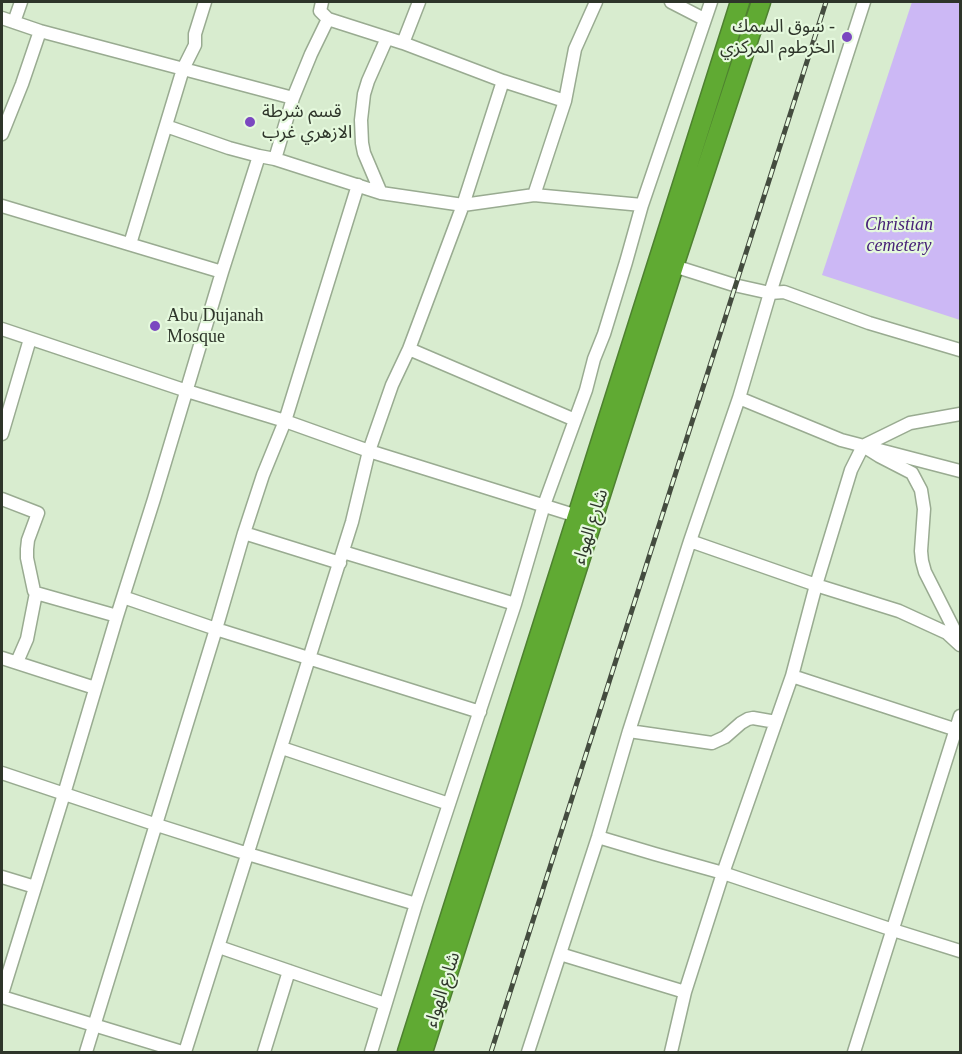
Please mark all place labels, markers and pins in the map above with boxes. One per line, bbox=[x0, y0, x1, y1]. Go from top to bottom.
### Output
place label: سوق السمك - الخرطوم المركزي bbox=[720, 16, 835, 58]
marker: سوق السمك - الخرطوم المركزي bbox=[840, 30, 854, 44]
place label: قسم شرطة الازهري غرب bbox=[262, 101, 352, 144]
marker: قسم شرطة الازهري غرب bbox=[243, 115, 257, 129]
place label: Abu Dujanah Mosque bbox=[167, 305, 263, 348]
marker: Abu Dujanah Mosque bbox=[148, 319, 162, 333]

